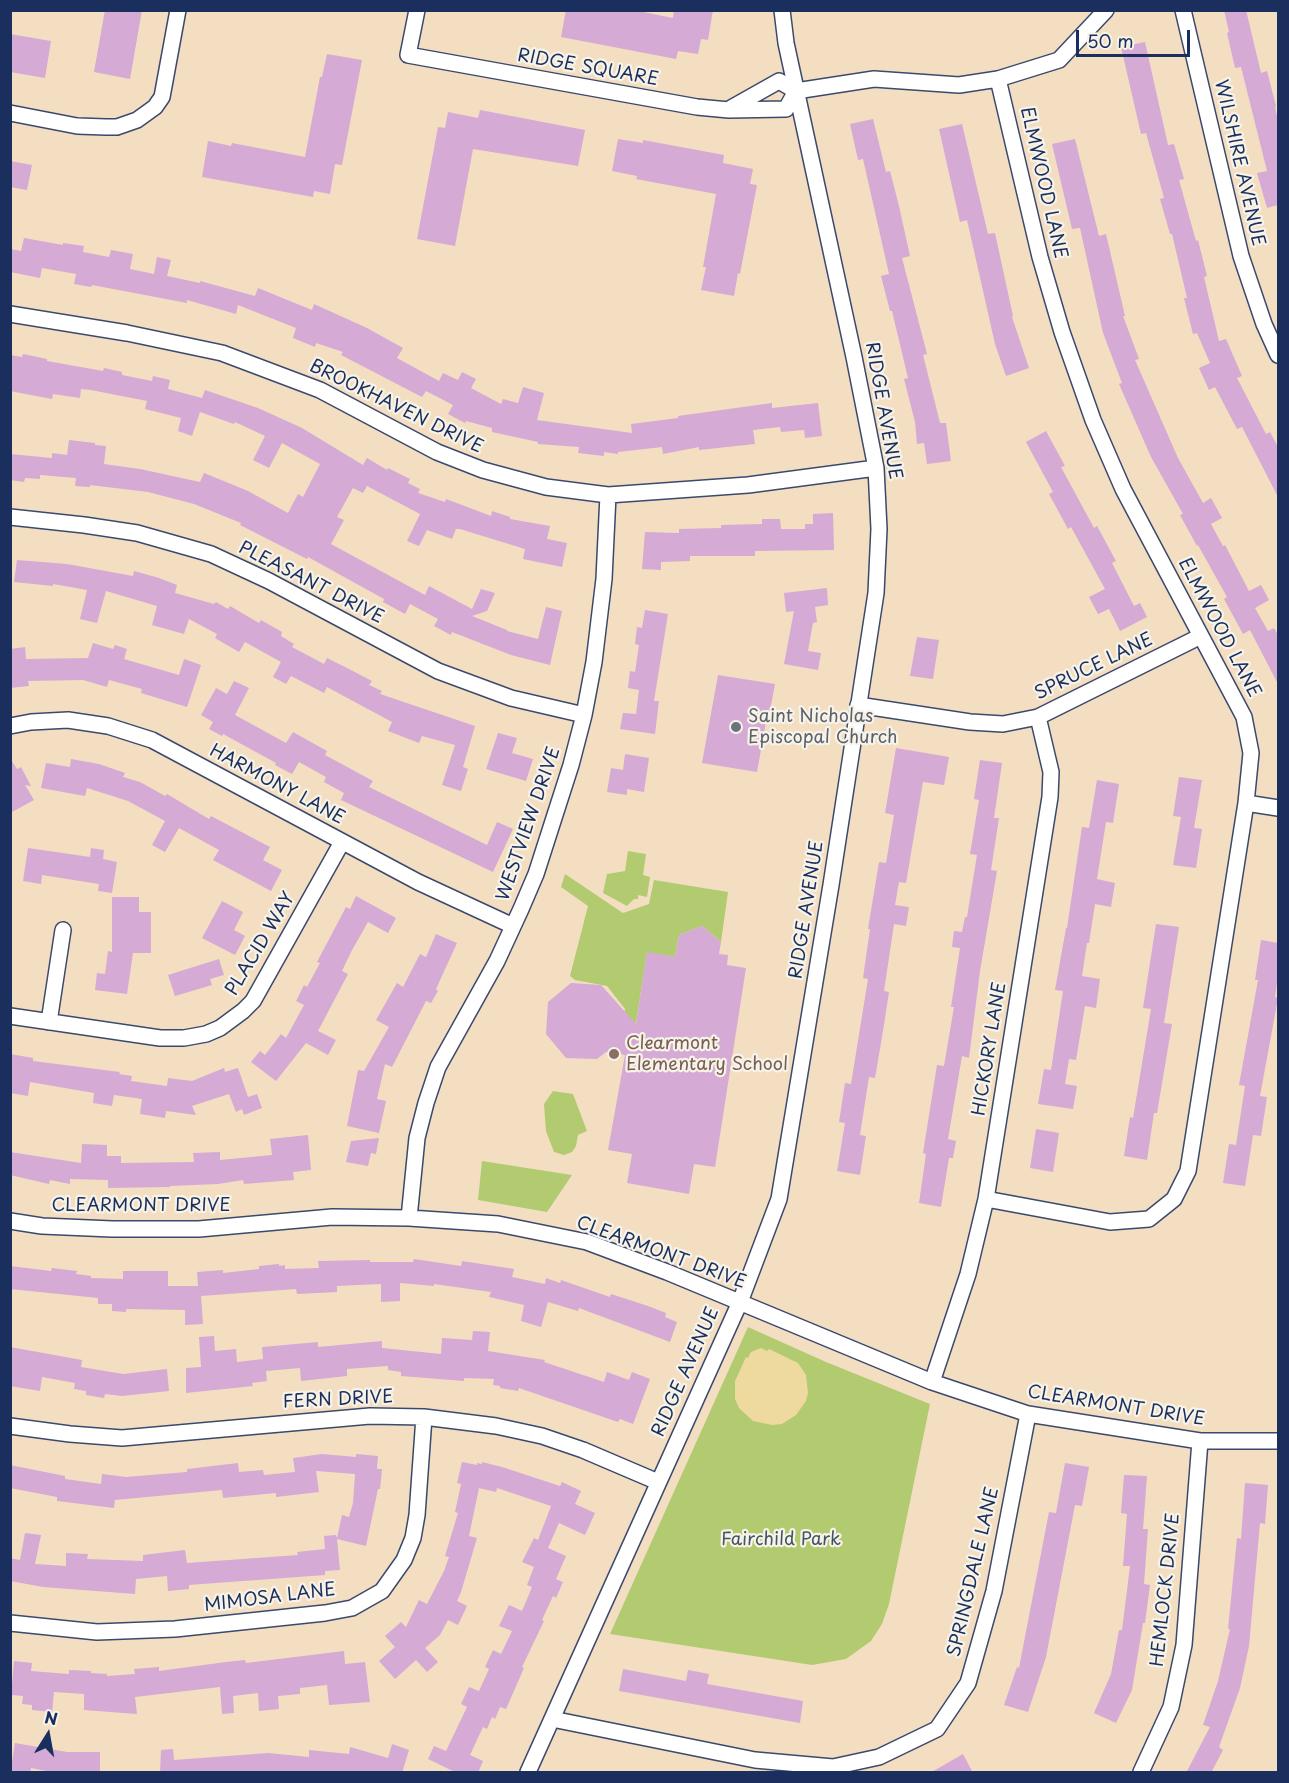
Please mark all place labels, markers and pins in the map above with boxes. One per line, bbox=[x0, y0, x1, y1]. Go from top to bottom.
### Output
place label: Saint Nicholas Episcopal Church bbox=[748, 706, 898, 748]
marker: Saint Nicholas Episcopal Church bbox=[729, 720, 743, 734]
place label: Clearmont Elementary School bbox=[626, 1033, 788, 1076]
marker: Clearmont Elementary School bbox=[607, 1047, 621, 1061]

